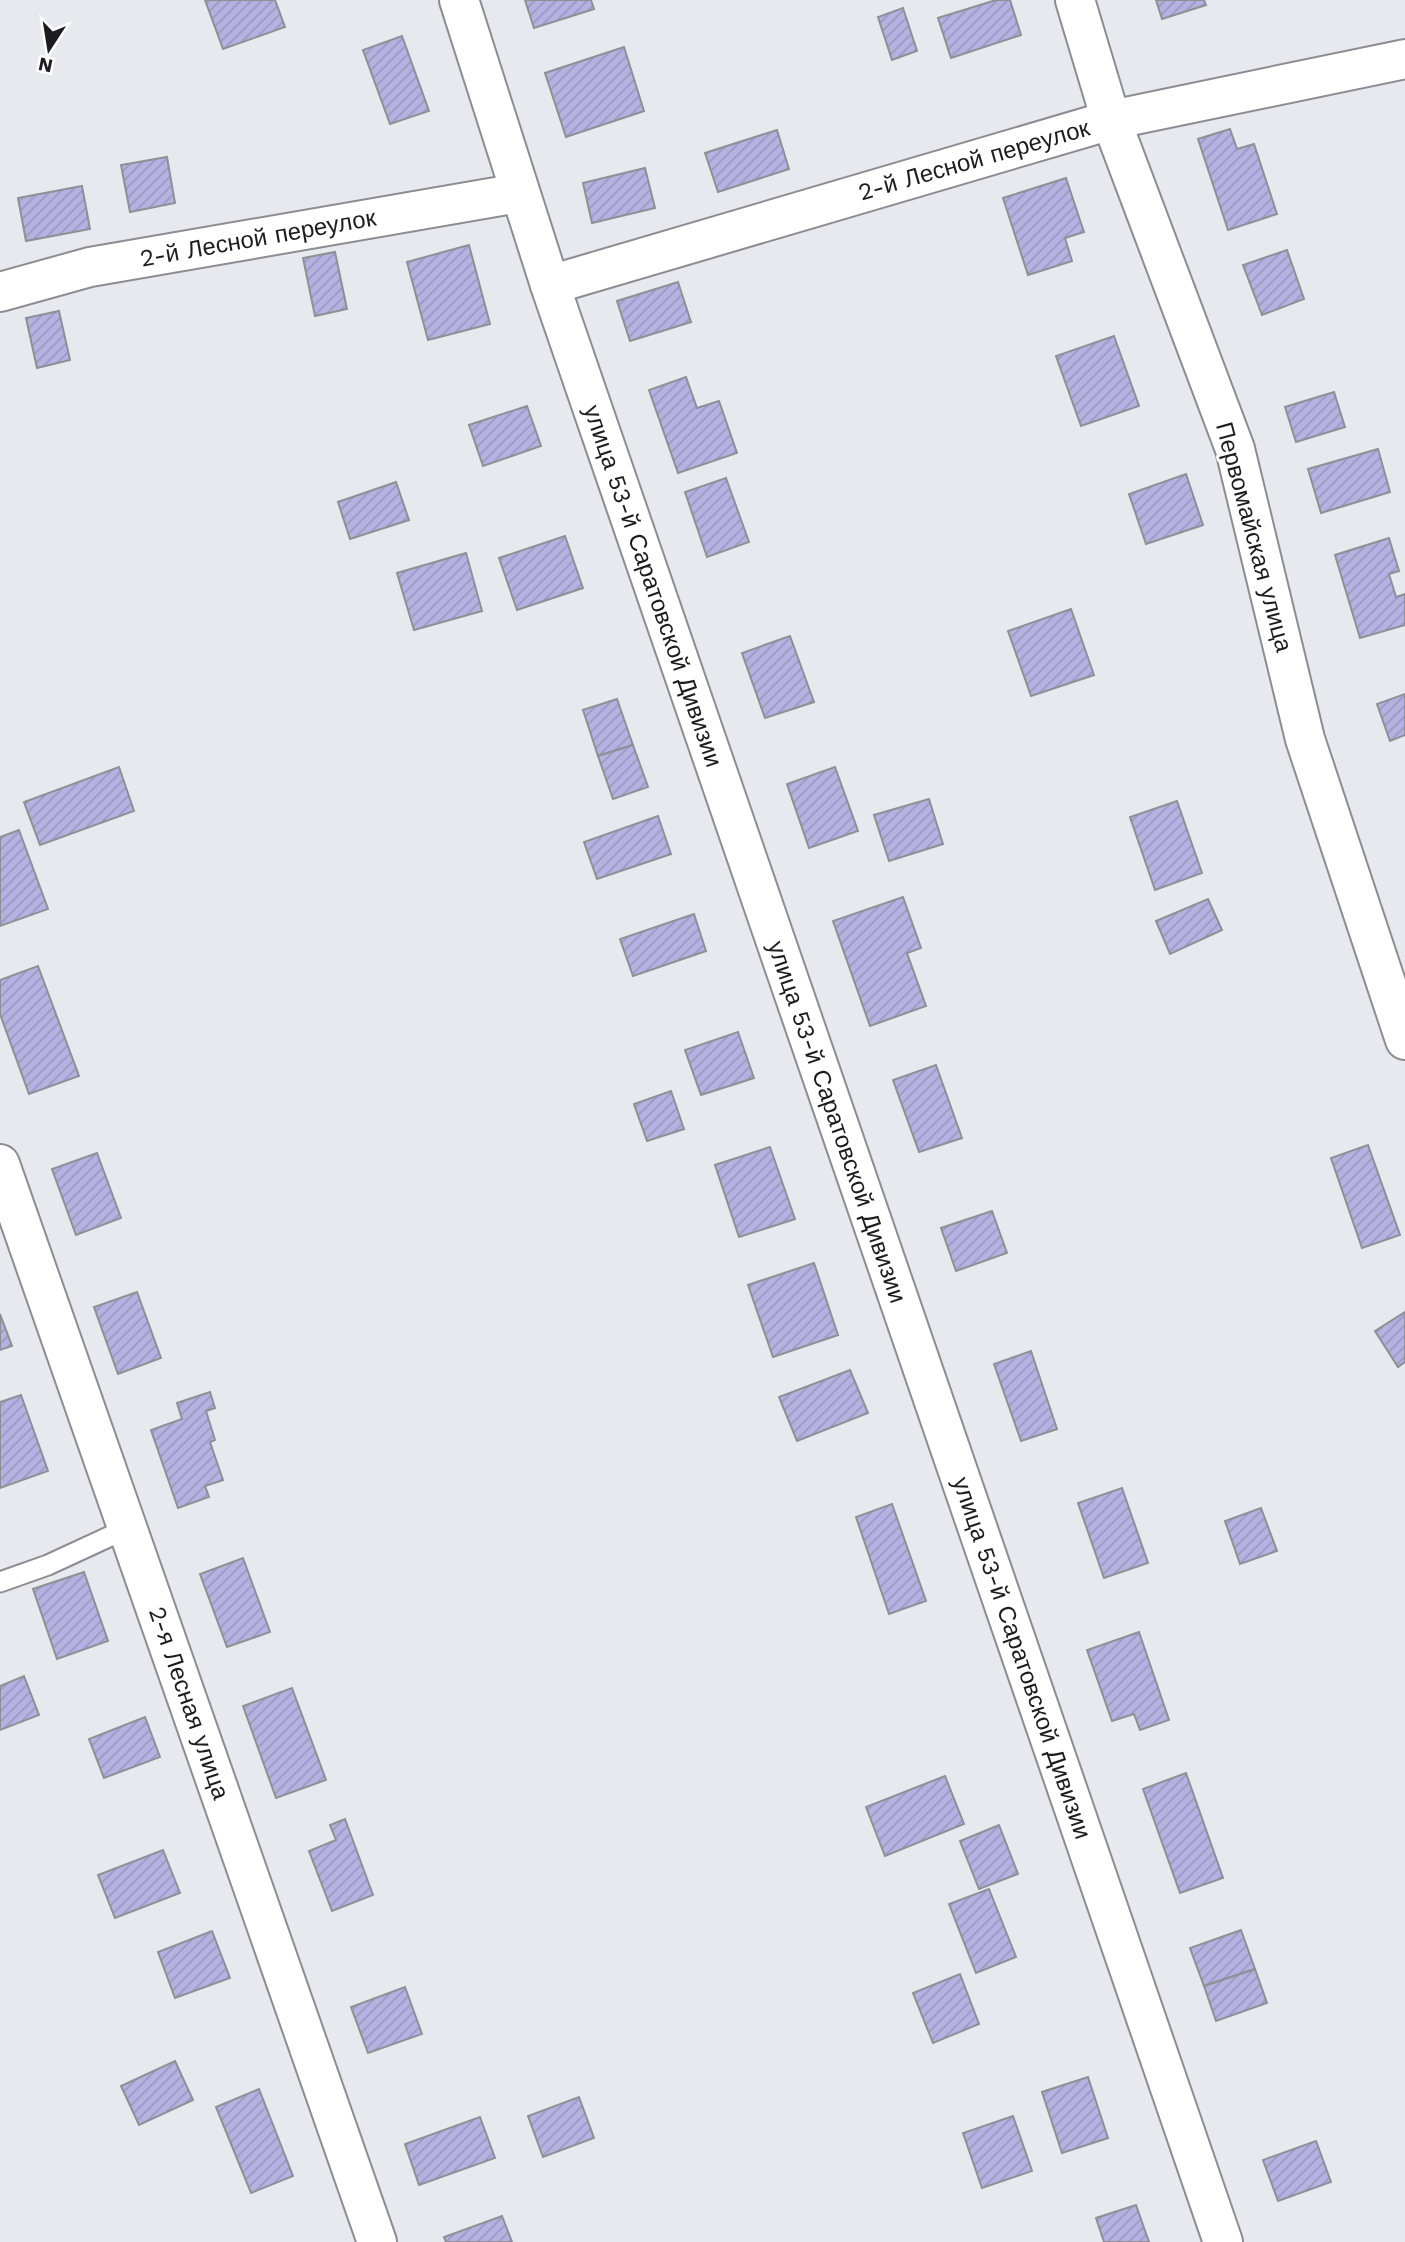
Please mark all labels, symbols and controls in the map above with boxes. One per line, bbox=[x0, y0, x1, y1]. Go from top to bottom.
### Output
north arrow bbox=[14, 14, 84, 84]
text: N bbox=[36, 52, 55, 78]
street label: 2-й Лесной переулок bbox=[855, 113, 1093, 206]
street label: 2-й Лесной переулок bbox=[138, 203, 379, 273]
street label: улица 53-й Саратовской Дивизии bbox=[578, 401, 728, 771]
street label: Первомайская улица bbox=[1210, 419, 1298, 656]
street label: улица 53-й Саратовской Дивизии bbox=[762, 937, 912, 1307]
street label: улица 53-й Саратовской Дивизии bbox=[947, 1473, 1097, 1843]
street label: 2-я Лесная улица bbox=[143, 1603, 235, 1804]

